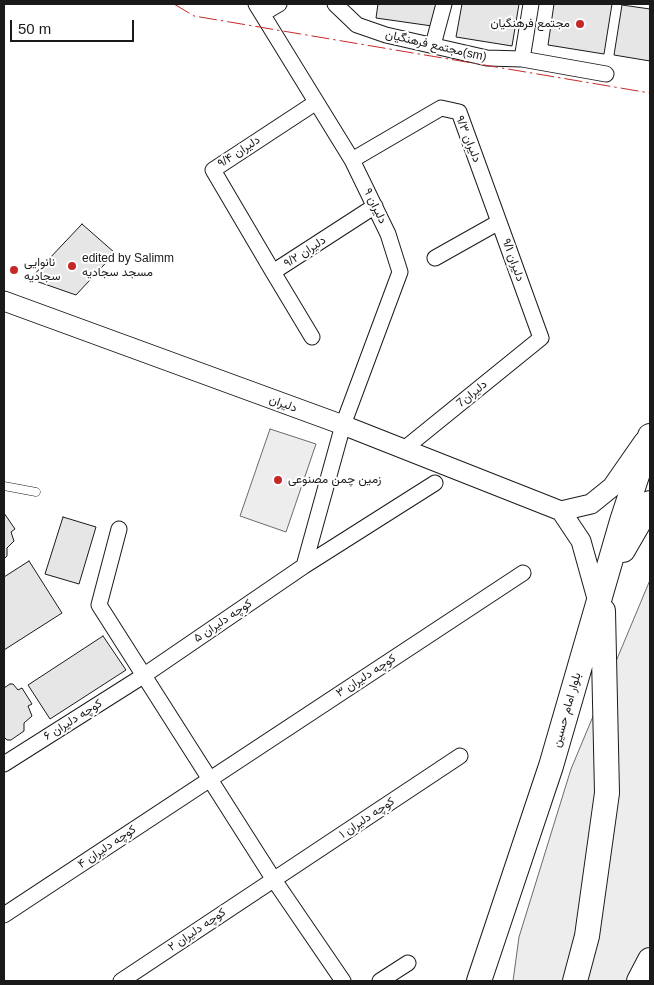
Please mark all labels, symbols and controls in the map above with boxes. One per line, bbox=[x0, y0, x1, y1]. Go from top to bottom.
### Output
scale bar bbox=[12, 10, 136, 42]
place label: مجتمع فرهنگیان bbox=[490, 17, 570, 31]
marker: مجتمع فرهنگیان bbox=[574, 18, 586, 30]
text: 50 m bbox=[18, 20, 51, 37]
street label: مجتمع فرهنگیان(sm) bbox=[384, 27, 488, 65]
street label: دلیران ۹/۳ bbox=[452, 114, 484, 164]
street label: دلیران ۹/۴ bbox=[215, 133, 263, 171]
street label: دلیران ۹ bbox=[360, 186, 390, 226]
street label: دلیران ۹/۲ bbox=[281, 233, 329, 271]
street label: دلیران ۹/۱ bbox=[499, 237, 527, 283]
place label: edited by Salimm مسجد سجادیه bbox=[82, 252, 174, 280]
place label: نانوایی سجادیه bbox=[24, 256, 60, 284]
marker: edited by Salimm مسجد سجادیه bbox=[66, 260, 78, 272]
marker: نانوایی سجادیه bbox=[8, 264, 20, 276]
street label: دلیران7 bbox=[454, 377, 490, 411]
street label: دلیران bbox=[267, 392, 299, 416]
place label: زمین چمن مصنوعی bbox=[288, 473, 381, 487]
marker: زمین چمن مصنوعی bbox=[272, 474, 284, 486]
street label: کوچه دلیران ۵ bbox=[191, 596, 255, 646]
street label: کوچه دلیران ۳ bbox=[333, 651, 399, 701]
street label: بلوار امام حسین bbox=[549, 671, 585, 749]
street label: کوچه دلیران ۶ bbox=[41, 696, 105, 744]
street label: کوچه دلیران ۱ bbox=[337, 794, 397, 842]
street label: کوچه دلیران ۴ bbox=[75, 822, 139, 872]
street label: کوچه دلیران ۲ bbox=[165, 905, 229, 955]

